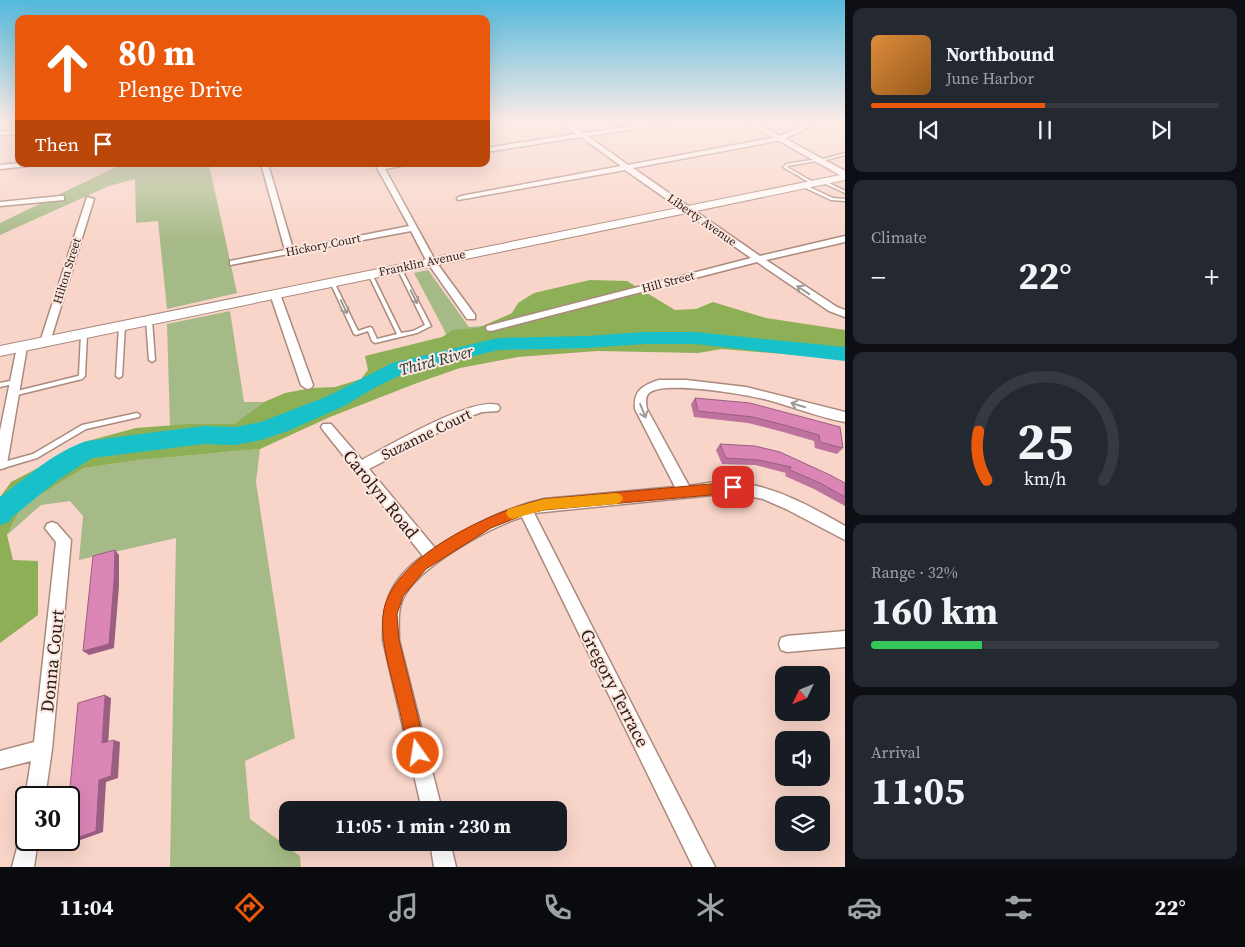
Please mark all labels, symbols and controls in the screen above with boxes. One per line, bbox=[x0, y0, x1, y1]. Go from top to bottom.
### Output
text: 80 m bbox=[118, 29, 195, 77]
icon: ahead bbox=[35, 35, 100, 100]
text: Northbound bbox=[946, 41, 1054, 67]
text: June Harbor bbox=[946, 67, 1034, 89]
text: Plenge Drive bbox=[118, 74, 243, 104]
icon: previous bbox=[915, 116, 943, 144]
icon: pause bbox=[1031, 116, 1059, 144]
icon: next bbox=[1147, 116, 1175, 144]
icon: arrive bbox=[89, 130, 117, 158]
text: Then bbox=[35, 131, 79, 157]
street label: Liberty Avenue bbox=[664, 190, 740, 250]
text: Climate bbox=[871, 226, 927, 248]
street label: Hickory Court bbox=[284, 230, 362, 260]
street label: Hilton Street bbox=[49, 236, 85, 306]
street label: Franklin Avenue bbox=[377, 246, 467, 280]
text: 22° bbox=[1018, 250, 1072, 302]
text: − bbox=[871, 258, 886, 296]
text: + bbox=[1204, 258, 1219, 296]
street label: Hill Street bbox=[640, 267, 696, 297]
one-way arrow bbox=[796, 285, 810, 295]
one-way arrow bbox=[410, 289, 419, 304]
one-way arrow bbox=[340, 299, 349, 314]
water label: Third River bbox=[397, 339, 476, 380]
one-way arrow bbox=[790, 400, 806, 410]
street label: Suzanne Court bbox=[377, 403, 475, 465]
one-way arrow bbox=[639, 403, 649, 418]
text: 25 bbox=[1017, 405, 1073, 476]
street label: Carolyn Road bbox=[337, 444, 425, 544]
pin bbox=[712, 466, 754, 508]
text: km/h bbox=[1024, 466, 1067, 491]
icon: arrive bbox=[719, 473, 747, 501]
text: Range · 32% bbox=[871, 561, 958, 583]
text: 160 km bbox=[871, 585, 998, 637]
street label: Donna Court bbox=[34, 608, 70, 714]
street label: Gregory Terrace bbox=[574, 625, 656, 751]
north arrow bbox=[775, 666, 830, 721]
map controls bbox=[775, 666, 830, 851]
position arrow bbox=[391, 726, 443, 778]
button: sound bbox=[775, 731, 830, 786]
text: Arrival bbox=[871, 741, 920, 763]
text: 11:05 bbox=[871, 765, 965, 817]
speed limit sign: 30 bbox=[15, 786, 80, 851]
button: layers bbox=[775, 796, 830, 851]
text: 11:05 · 1 min · 230 m bbox=[335, 813, 511, 839]
icon: directions bbox=[232, 890, 267, 925]
icon: music bbox=[386, 890, 421, 925]
icon: phone bbox=[540, 890, 575, 925]
icon: climate bbox=[693, 890, 728, 925]
icon: car bbox=[847, 890, 882, 925]
icon: filters bbox=[1001, 890, 1036, 925]
text: 11:04 bbox=[59, 892, 114, 922]
text: 22° bbox=[1155, 892, 1186, 922]

